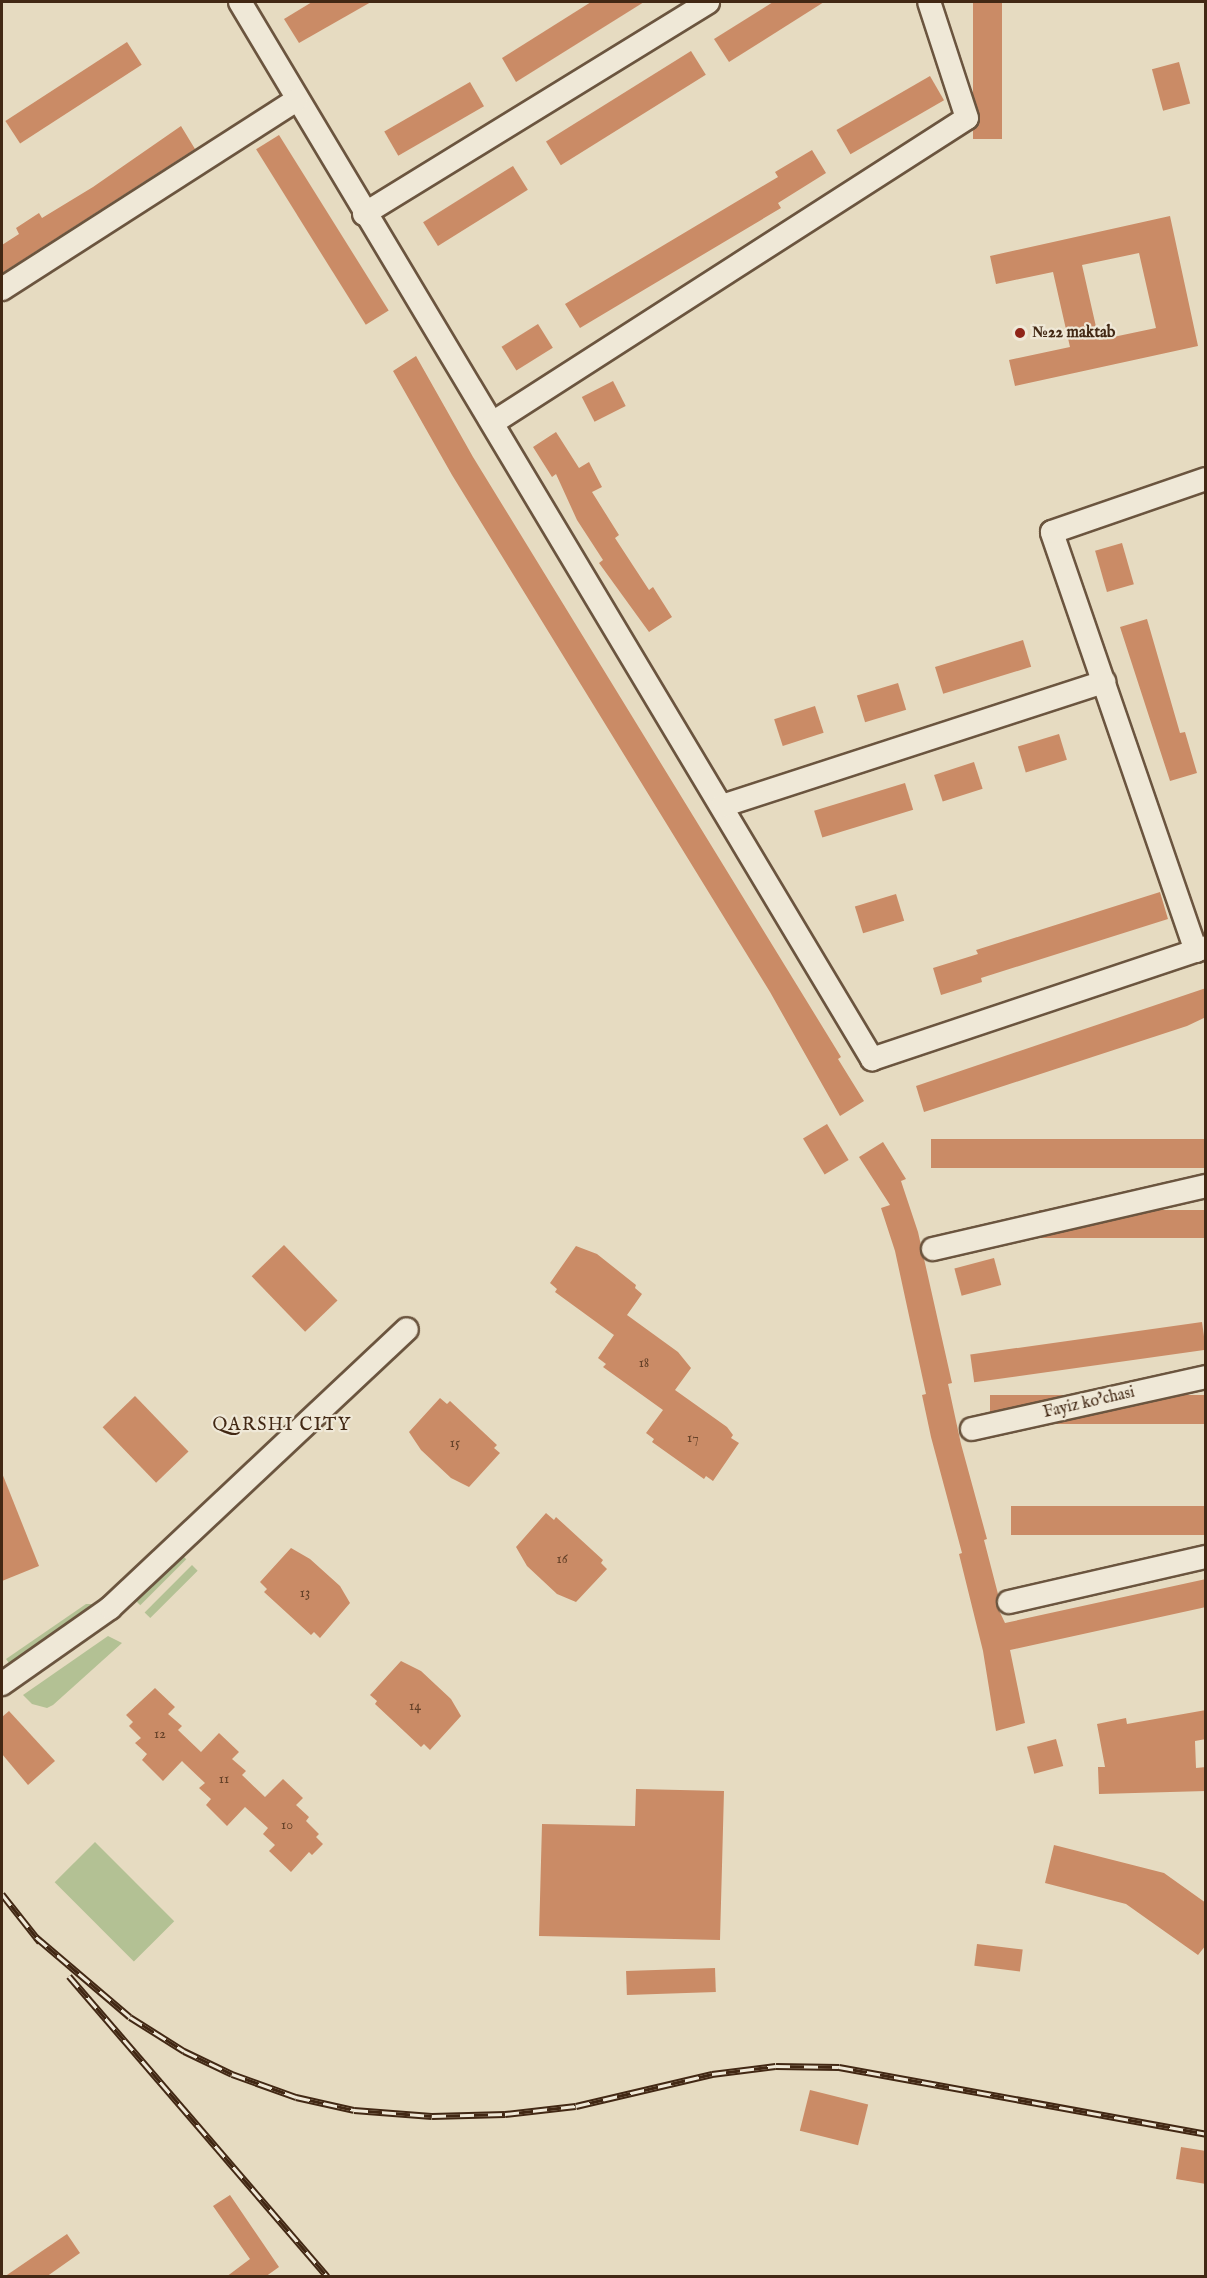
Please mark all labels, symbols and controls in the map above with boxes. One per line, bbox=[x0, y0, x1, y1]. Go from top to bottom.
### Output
place label: №22 maktab bbox=[1032, 323, 1115, 343]
marker: №22 maktab bbox=[1013, 326, 1027, 340]
house number: 18 bbox=[639, 1355, 649, 1371]
street label: Fayiz ko'chasi bbox=[1041, 1383, 1137, 1423]
district label: QARSHI CITY bbox=[213, 1415, 351, 1437]
house number: 17 bbox=[687, 1430, 699, 1446]
house number: 15 bbox=[450, 1435, 460, 1451]
house number: 16 bbox=[556, 1551, 568, 1567]
house number: 13 bbox=[300, 1585, 310, 1601]
house number: 14 bbox=[409, 1698, 421, 1714]
house number: 12 bbox=[154, 1726, 166, 1742]
house number: 11 bbox=[219, 1771, 229, 1787]
house number: 10 bbox=[281, 1817, 293, 1833]

